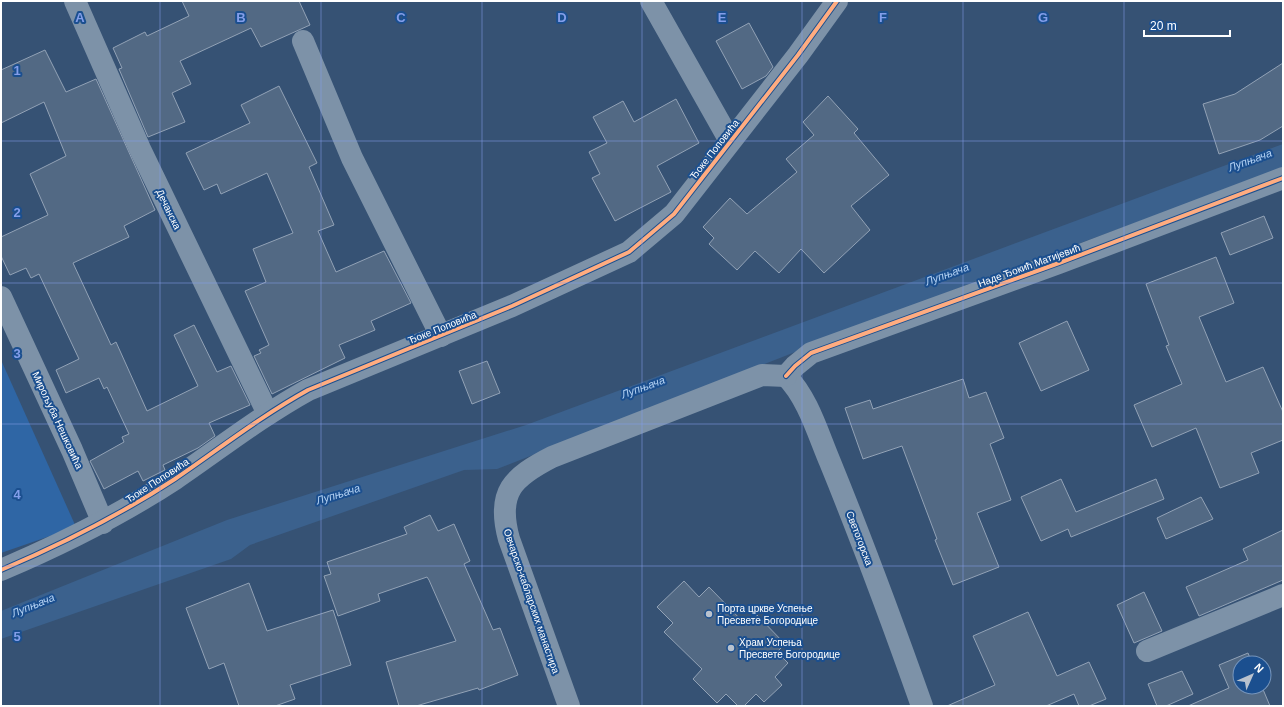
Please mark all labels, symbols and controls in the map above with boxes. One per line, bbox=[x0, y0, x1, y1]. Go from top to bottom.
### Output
text: A bbox=[75, 10, 85, 25]
text: B bbox=[236, 10, 246, 25]
text: C bbox=[396, 10, 406, 25]
text: D bbox=[557, 10, 567, 25]
text: E bbox=[718, 10, 727, 25]
text: F bbox=[879, 10, 887, 25]
text: G bbox=[1038, 10, 1048, 25]
scale bar bbox=[1144, 12, 1230, 38]
text: 20 m bbox=[1150, 19, 1177, 33]
text: 1 bbox=[13, 63, 21, 78]
street label: Ђоке Поповића bbox=[688, 117, 741, 181]
water label: Лупњача bbox=[1226, 147, 1273, 174]
street label: Дечанска bbox=[154, 187, 183, 232]
text: 2 bbox=[13, 205, 21, 220]
street label: Наде Ђокић Матијевић bbox=[977, 242, 1082, 289]
water label: Лупњача bbox=[923, 261, 970, 288]
street label: Ђоке Поповића bbox=[406, 309, 478, 346]
text: 3 bbox=[13, 346, 21, 361]
street label: Мирољуба Нешковића bbox=[30, 370, 85, 471]
water label: Лупњача bbox=[619, 374, 666, 401]
street label: Ђоке Поповића bbox=[124, 456, 191, 505]
water label: Лупњача bbox=[314, 482, 361, 507]
text: 4 bbox=[13, 487, 21, 502]
street label: Светогорска bbox=[844, 509, 875, 567]
street label: Овчарско-кабларских манастира bbox=[502, 527, 562, 675]
water label: Лупњача bbox=[9, 591, 56, 619]
place label: Порта цркве Успење Пресвете Богородице bbox=[717, 603, 819, 626]
marker: Порта цркве Успење Пресвете Богородице bbox=[704, 609, 714, 619]
text: 5 bbox=[13, 629, 21, 644]
place label: Храм Успења Пресвете Богородице bbox=[739, 637, 841, 660]
marker: Храм Успења Пресвете Богородице bbox=[726, 643, 736, 653]
north arrow bbox=[1232, 655, 1272, 695]
text: N bbox=[1252, 661, 1266, 675]

